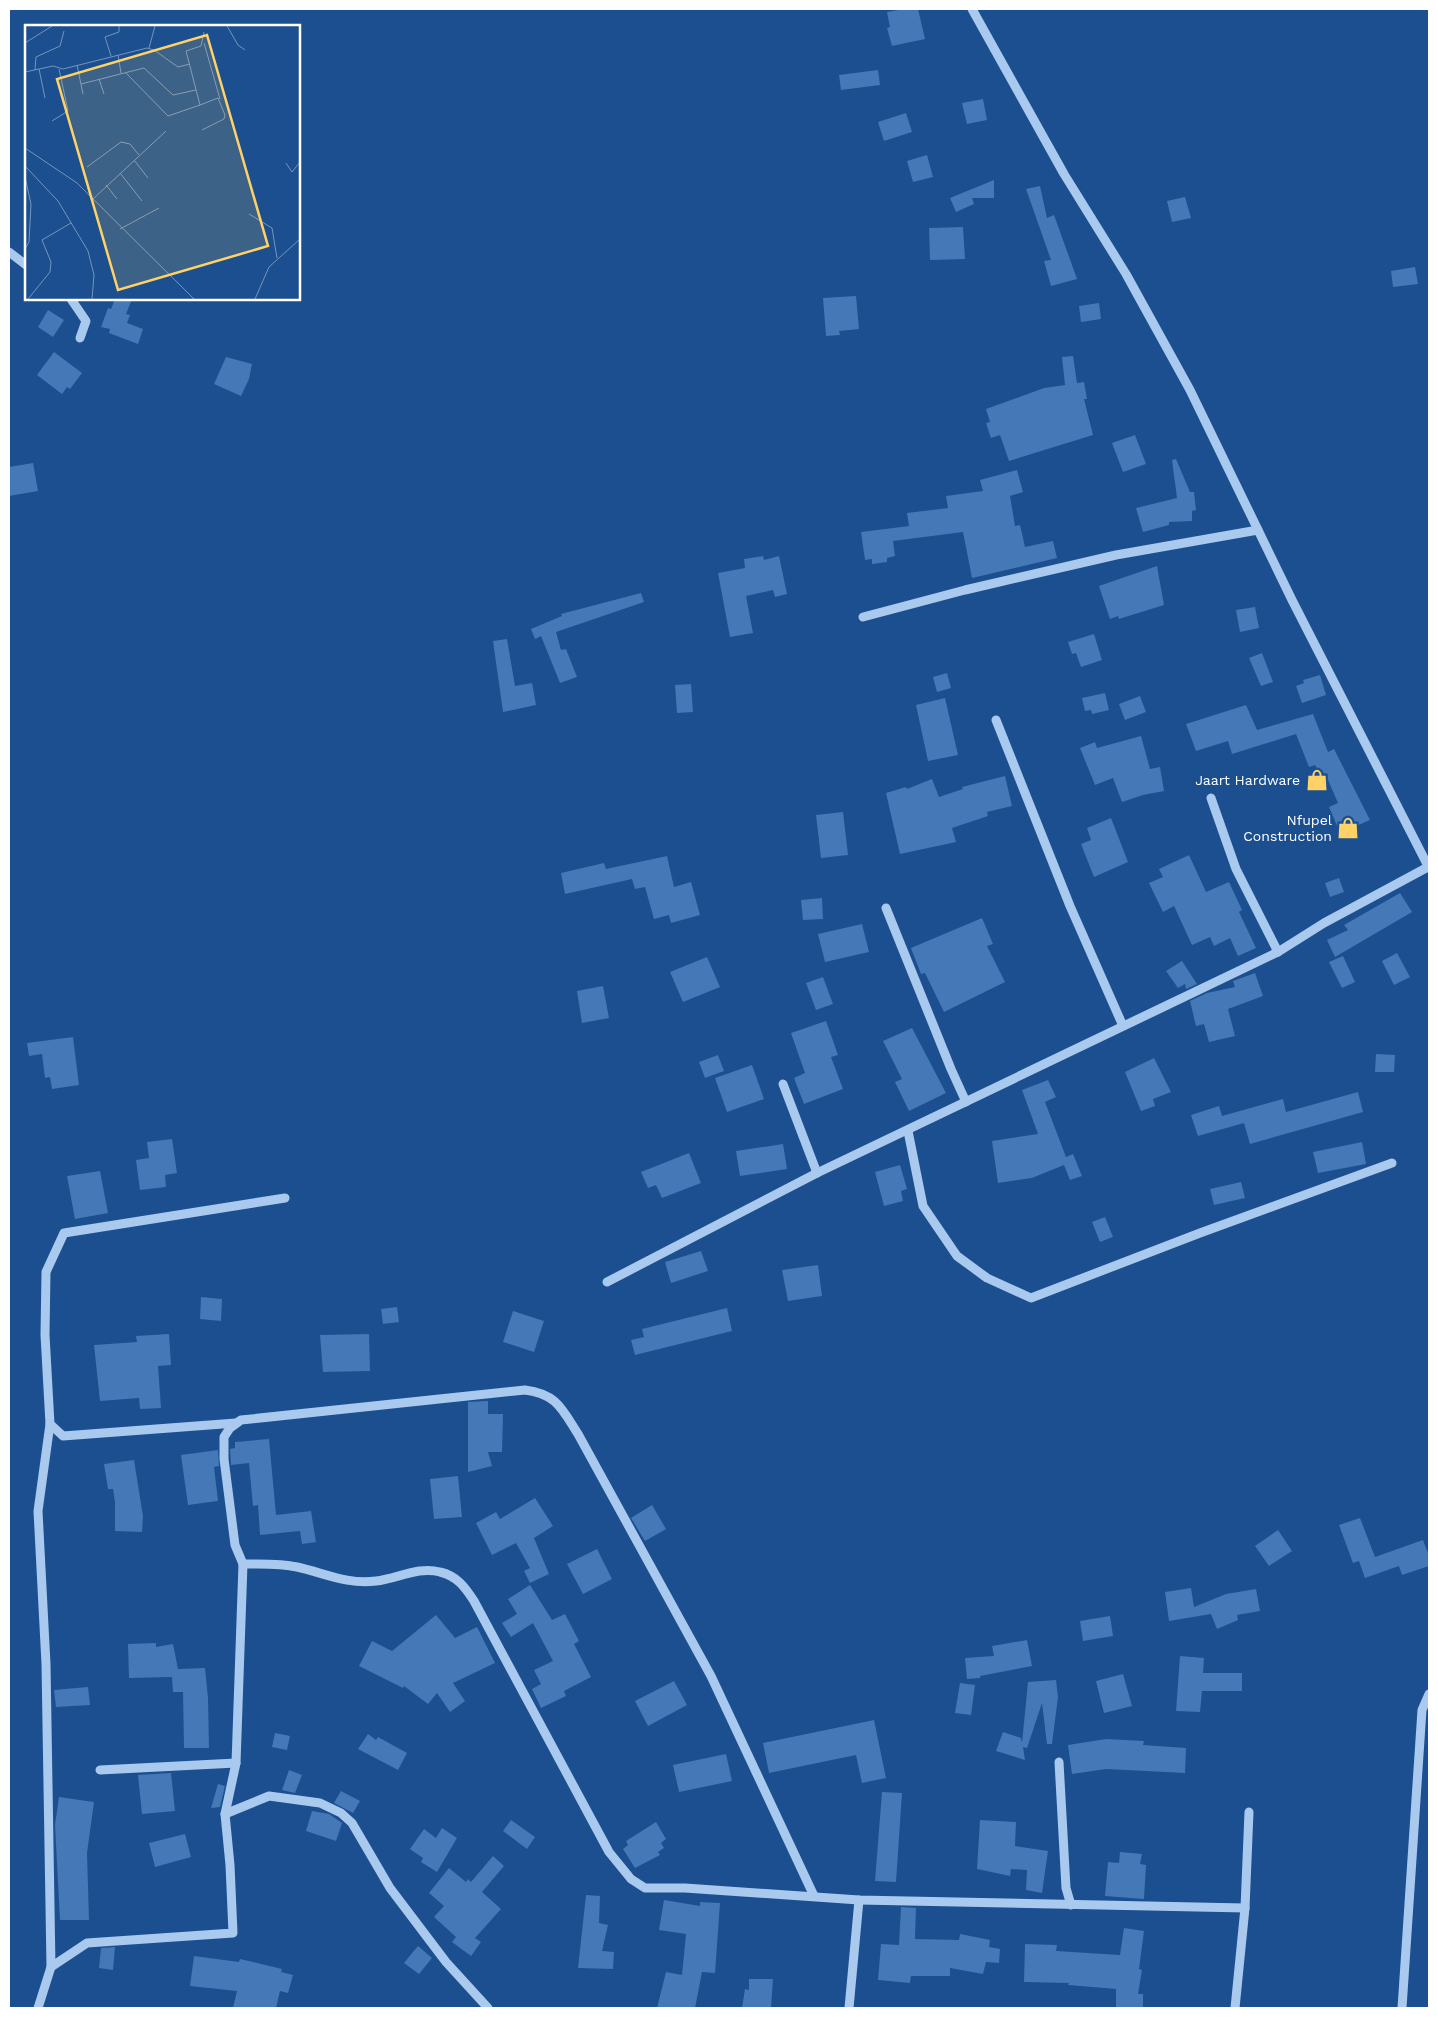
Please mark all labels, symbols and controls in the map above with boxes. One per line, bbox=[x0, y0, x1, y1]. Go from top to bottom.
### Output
inset map bbox=[25, 25, 300, 300]
shop icon: Jaart Hardware bbox=[1304, 767, 1330, 793]
place label: Jaart Hardware bbox=[1195, 772, 1300, 788]
place label: Nfupel Construction bbox=[1243, 812, 1333, 844]
shop icon: Nfupel Construction bbox=[1335, 815, 1361, 841]

